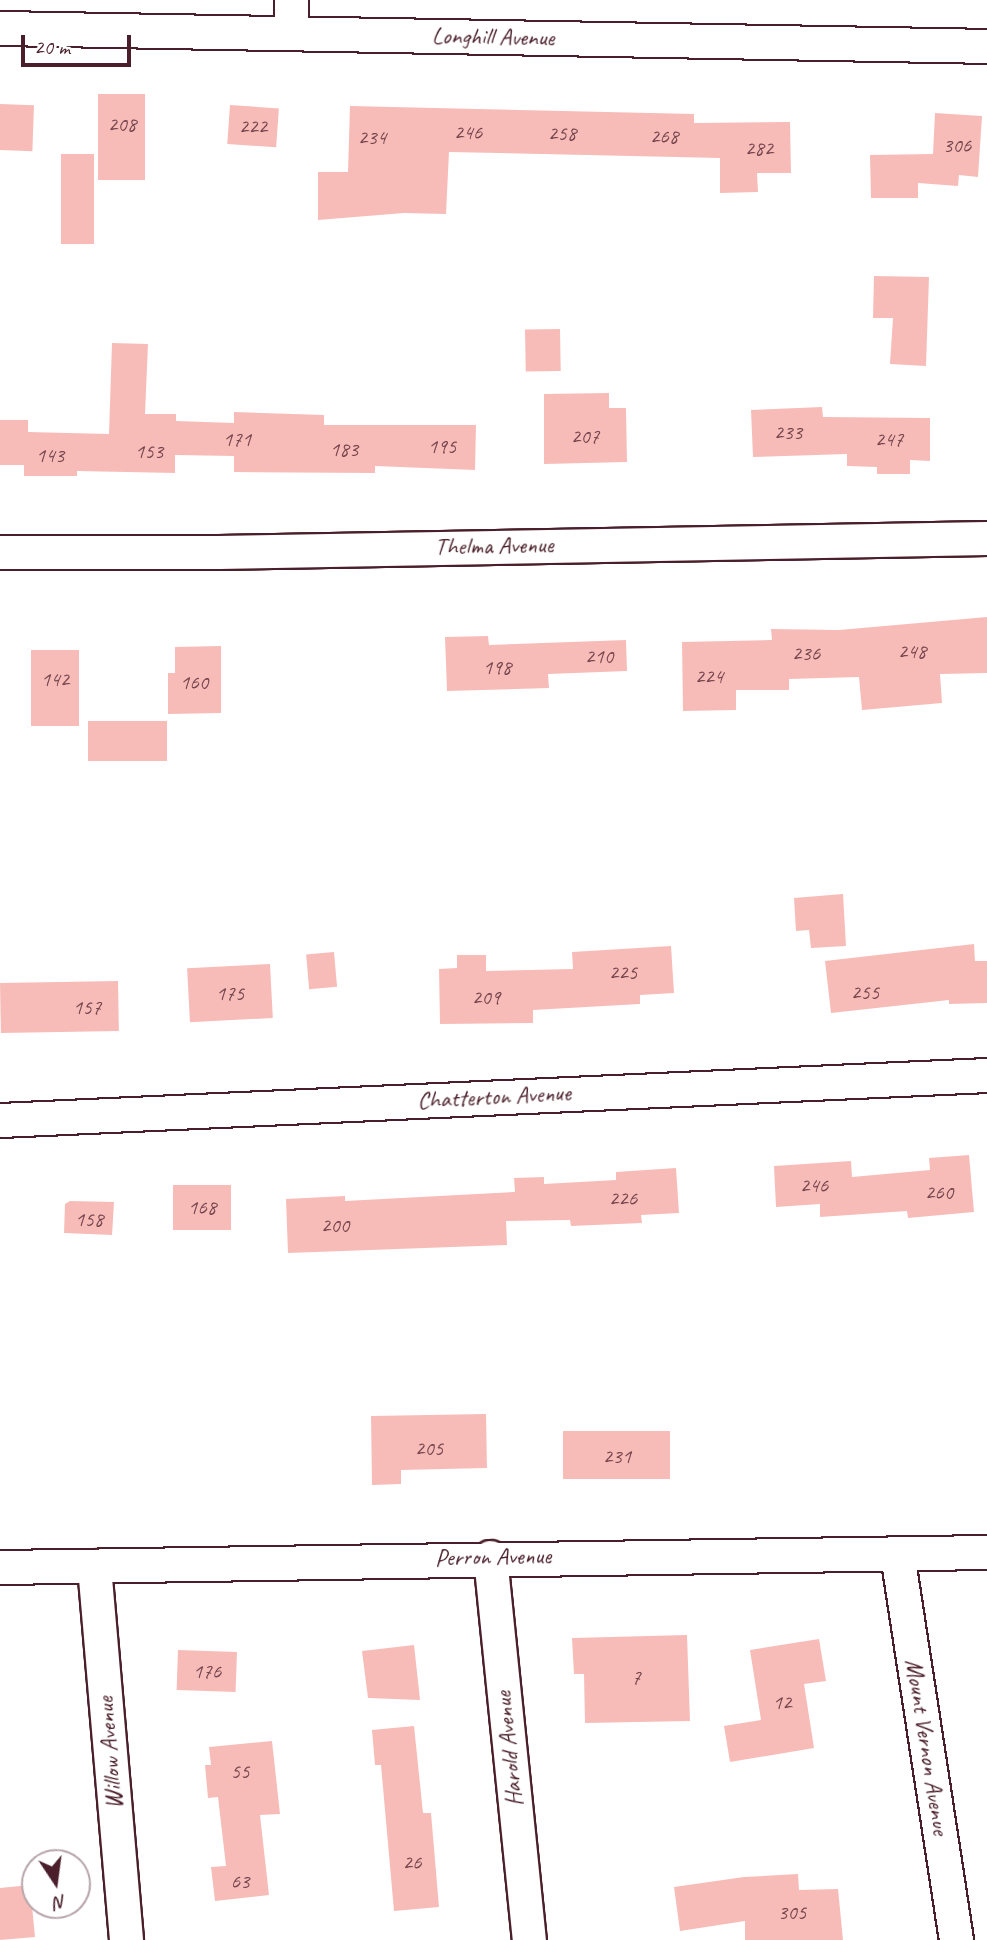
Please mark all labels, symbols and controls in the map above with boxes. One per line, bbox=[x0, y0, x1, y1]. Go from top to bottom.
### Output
scale bar bbox=[24, 21, 135, 65]
street label: Longhill Avenue bbox=[432, 22, 554, 52]
text: 20 m bbox=[34, 34, 70, 60]
house number: 208 bbox=[108, 111, 136, 137]
house number: 222 bbox=[239, 113, 267, 139]
house number: 246 bbox=[454, 119, 482, 145]
house number: 258 bbox=[548, 120, 576, 146]
house number: 268 bbox=[650, 123, 678, 149]
house number: 234 bbox=[358, 124, 386, 150]
house number: 306 bbox=[943, 132, 971, 158]
house number: 282 bbox=[745, 135, 773, 161]
house number: 233 bbox=[774, 419, 802, 445]
house number: 207 bbox=[571, 423, 599, 449]
house number: 171 bbox=[223, 426, 251, 452]
house number: 247 bbox=[875, 426, 903, 452]
house number: 195 bbox=[428, 433, 456, 459]
house number: 183 bbox=[330, 436, 358, 462]
house number: 153 bbox=[135, 438, 163, 464]
house number: 143 bbox=[36, 442, 64, 468]
street label: Thelma Avenue bbox=[435, 531, 553, 561]
house number: 248 bbox=[898, 638, 926, 664]
house number: 236 bbox=[792, 640, 820, 666]
house number: 210 bbox=[585, 643, 613, 669]
house number: 198 bbox=[483, 654, 511, 680]
house number: 224 bbox=[695, 663, 723, 689]
house number: 142 bbox=[41, 666, 69, 692]
house number: 160 bbox=[180, 669, 208, 695]
house number: 225 bbox=[609, 959, 637, 985]
house number: 255 bbox=[851, 979, 879, 1005]
house number: 175 bbox=[216, 980, 244, 1006]
house number: 209 bbox=[472, 984, 500, 1010]
house number: 157 bbox=[73, 994, 101, 1020]
street label: Chatterton Avenue bbox=[417, 1079, 571, 1115]
house number: 246 bbox=[800, 1172, 828, 1198]
house number: 260 bbox=[925, 1179, 953, 1205]
house number: 226 bbox=[609, 1185, 637, 1211]
house number: 168 bbox=[188, 1194, 216, 1220]
house number: 158 bbox=[75, 1206, 103, 1232]
house number: 200 bbox=[321, 1212, 349, 1238]
house number: 205 bbox=[415, 1435, 443, 1461]
house number: 231 bbox=[603, 1443, 631, 1469]
street label: Perron Avenue bbox=[435, 1542, 551, 1572]
street label: Mount Vernon Avenue bbox=[899, 1657, 955, 1837]
house number: 176 bbox=[193, 1658, 221, 1684]
house number: 7 bbox=[631, 1664, 641, 1690]
house number: 12 bbox=[773, 1689, 791, 1715]
street label: Harold Avenue bbox=[489, 1690, 529, 1808]
street label: Willow Avenue bbox=[91, 1696, 129, 1810]
house number: 55 bbox=[231, 1758, 249, 1784]
north arrow bbox=[21, 1849, 91, 1919]
house number: 26 bbox=[403, 1849, 421, 1875]
house number: 63 bbox=[231, 1868, 249, 1894]
text: N bbox=[52, 1889, 69, 1916]
house number: 305 bbox=[778, 1899, 806, 1925]

